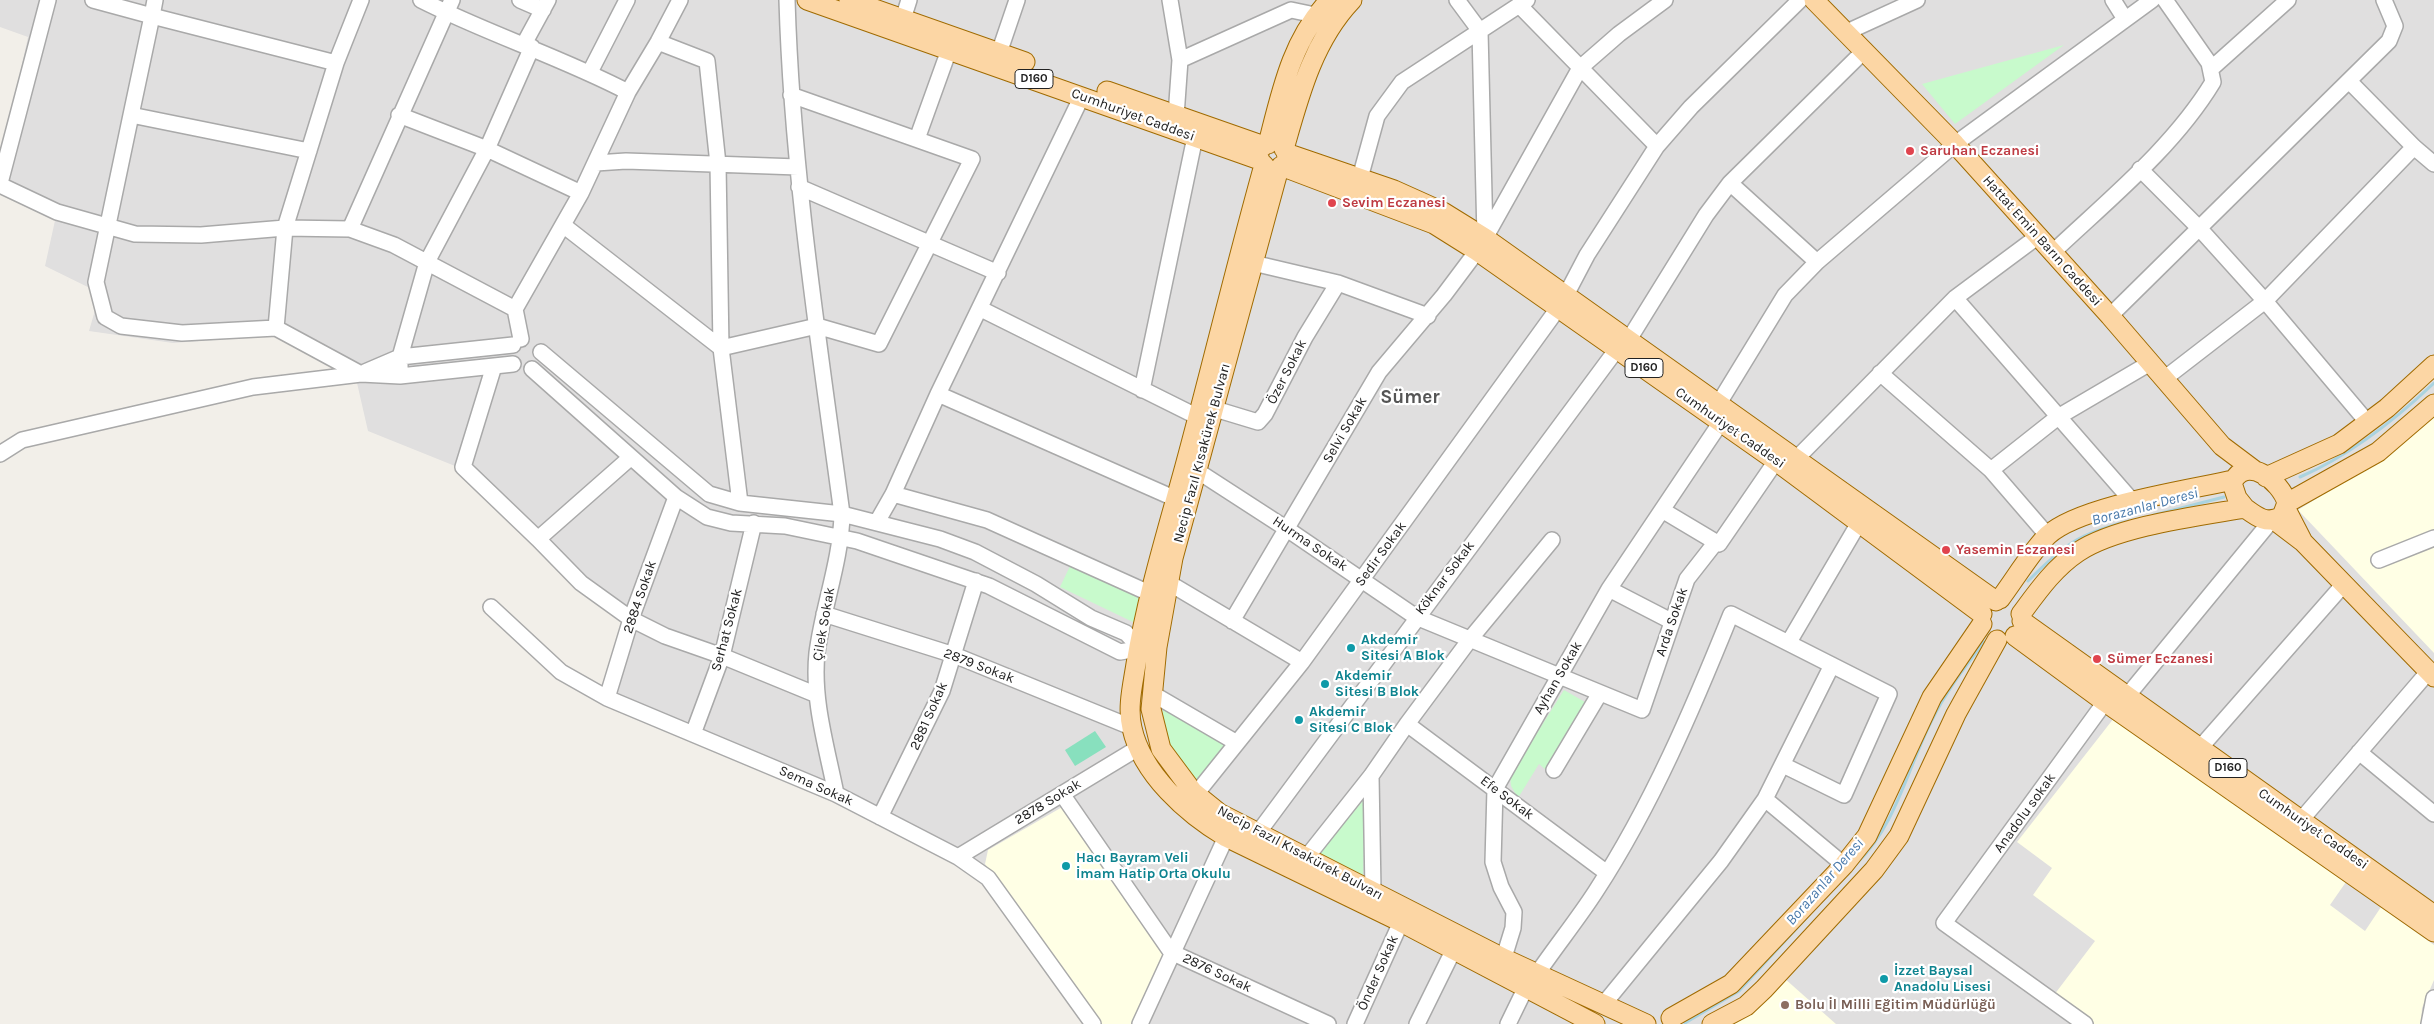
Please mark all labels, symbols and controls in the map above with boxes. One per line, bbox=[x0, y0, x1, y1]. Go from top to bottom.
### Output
road number: D160 bbox=[1015, 70, 1053, 88]
street label: Cumhuriyet Caddesi bbox=[1069, 85, 1197, 145]
place label: Saruhan Eczanesi bbox=[1920, 143, 2039, 159]
marker: Saruhan Eczanesi bbox=[1904, 145, 1916, 157]
street label: Hattat Emin Barın Caddesi bbox=[1979, 172, 2105, 310]
place label: Sevim Eczanesi bbox=[1342, 195, 1446, 211]
marker: Sevim Eczanesi bbox=[1326, 197, 1338, 209]
street label: Özer Sokak bbox=[1263, 337, 1311, 407]
road number: D160 bbox=[1625, 358, 1663, 378]
street label: Necip Fazıl Kısakürek Bulvarı bbox=[1170, 361, 1234, 545]
street label: Cumhuriyet Caddesi bbox=[1672, 384, 1788, 472]
district label: Sümer bbox=[1380, 387, 1440, 409]
street label: Selvi Sokak bbox=[1319, 394, 1371, 466]
water label: Borazanlar Deresi bbox=[2090, 484, 2200, 530]
street label: Hurma Sokak bbox=[1269, 513, 1351, 575]
street label: Sedir Sokak bbox=[1352, 518, 1410, 590]
street label: Köknar Sokak bbox=[1412, 538, 1478, 618]
place label: Yasemin Eczanesi bbox=[1956, 542, 2075, 558]
marker: Yasemin Eczanesi bbox=[1940, 544, 1952, 556]
street label: 2884 Sokak bbox=[620, 558, 660, 636]
street label: Arda Sokak bbox=[1652, 585, 1692, 659]
street label: Çilek Sokak bbox=[809, 586, 839, 662]
street label: Serhat Sokak bbox=[708, 587, 746, 673]
place label: Akdemir Sitesi A Blok bbox=[1361, 632, 1445, 664]
street label: Ayhan Sokak bbox=[1530, 638, 1586, 718]
marker: Akdemir Sitesi A Blok bbox=[1345, 642, 1357, 654]
street label: 2879 Sokak bbox=[941, 645, 1017, 687]
place label: Sümer Eczanesi bbox=[2107, 651, 2213, 667]
marker: Sümer Eczanesi bbox=[2091, 653, 2103, 665]
place label: Akdemir Sitesi B Blok bbox=[1335, 668, 1419, 700]
marker: Akdemir Sitesi B Blok bbox=[1319, 678, 1331, 690]
street label: 2881 Sokak bbox=[907, 679, 951, 753]
place label: Akdemir Sitesi C Blok bbox=[1309, 704, 1393, 736]
marker: Akdemir Sitesi C Blok bbox=[1293, 714, 1305, 726]
road number: D160 bbox=[2209, 758, 2247, 778]
street label: Sema Sokak bbox=[776, 762, 856, 810]
street label: Anadolu sokak bbox=[1990, 770, 2060, 856]
street label: Efe Sokak bbox=[1477, 772, 1537, 824]
street label: 2878 Sokak bbox=[1012, 776, 1084, 828]
street label: Cumhuriyet Caddesi bbox=[2255, 785, 2371, 873]
street label: Necip Fazıl Kısakürek Bulvarı bbox=[1214, 802, 1386, 904]
water label: Borazanlar Deresi bbox=[1782, 835, 1868, 929]
place label: Hacı Bayram Veli İmam Hatip Orta Okulu bbox=[1076, 850, 1231, 882]
marker: Hacı Bayram Veli İmam Hatip Orta Okulu bbox=[1060, 860, 1072, 872]
street label: Önder Sokak bbox=[1354, 933, 1402, 1013]
street label: 2876 Sokak bbox=[1180, 950, 1254, 996]
place label: İzzet Baysal Anadolu Lisesi bbox=[1894, 963, 1991, 996]
marker: İzzet Baysal Anadolu Lisesi bbox=[1878, 973, 1890, 985]
place label: Bolu İl Milli Eğitim Müdürlüğü bbox=[1795, 997, 1996, 1013]
marker: Bolu İl Milli Eğitim Müdürlüğü bbox=[1779, 999, 1791, 1011]

